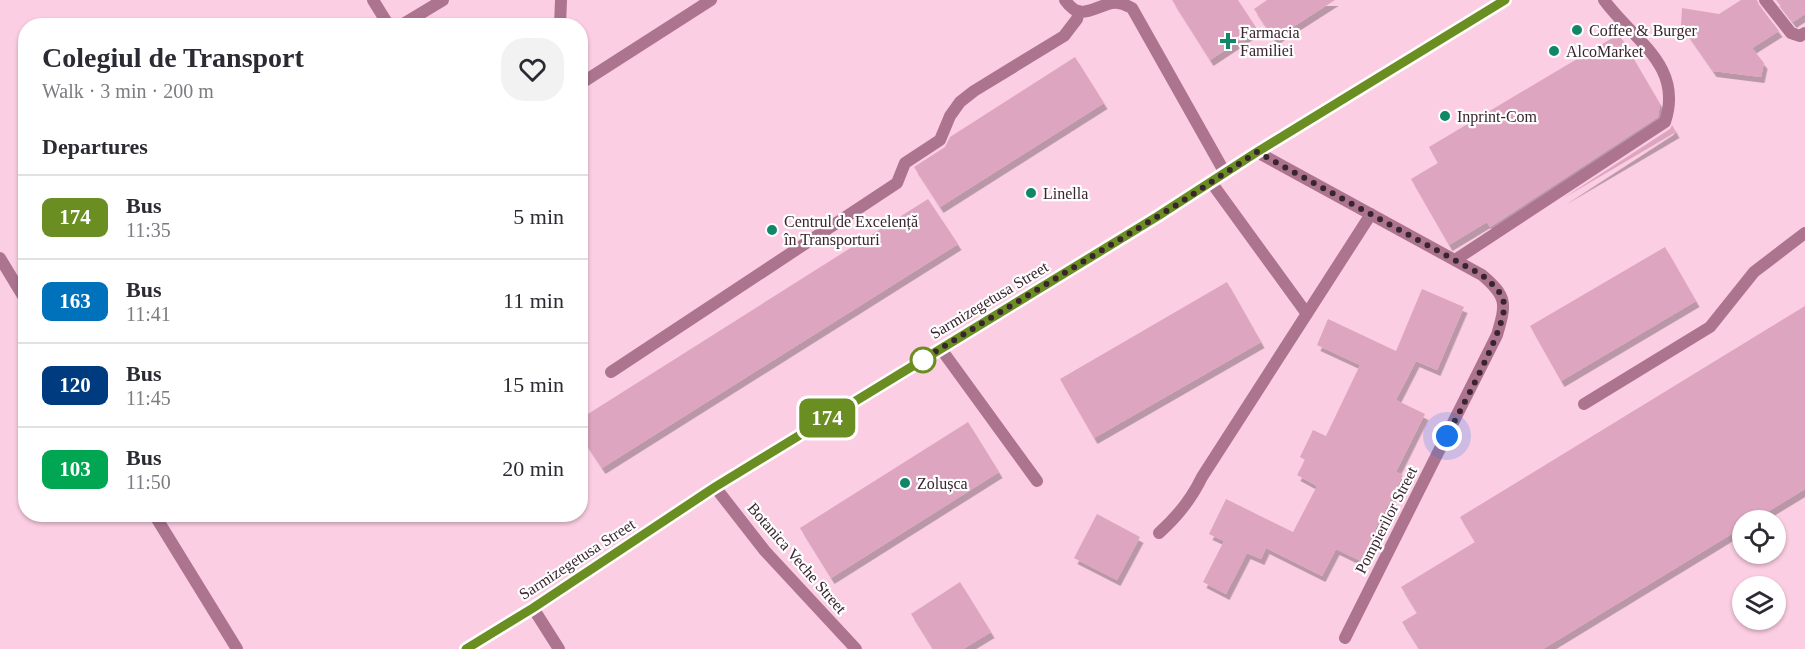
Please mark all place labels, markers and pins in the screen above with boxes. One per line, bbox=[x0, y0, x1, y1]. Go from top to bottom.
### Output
place label: Coffee & Burger bbox=[1589, 22, 1698, 40]
marker: Coffee & Burger bbox=[1570, 23, 1584, 37]
place label: Farmacia Familiei bbox=[1240, 24, 1300, 59]
marker: Farmacia Familiei bbox=[1221, 34, 1235, 48]
place label: AlcoMarket bbox=[1566, 43, 1644, 60]
marker: AlcoMarket bbox=[1547, 44, 1561, 58]
place label: Inprint-Com bbox=[1457, 108, 1538, 126]
marker: Inprint-Com bbox=[1438, 109, 1452, 123]
place label: Linella bbox=[1043, 185, 1088, 202]
marker: Linella bbox=[1024, 186, 1038, 200]
place label: Centrul de Excelență în Transporturi bbox=[783, 213, 918, 249]
marker: Centrul de Excelență în Transporturi bbox=[765, 223, 779, 237]
unlabelled marker bbox=[910, 347, 936, 373]
place label: Zolușca bbox=[917, 475, 968, 493]
marker: Zolușca bbox=[898, 476, 912, 490]

